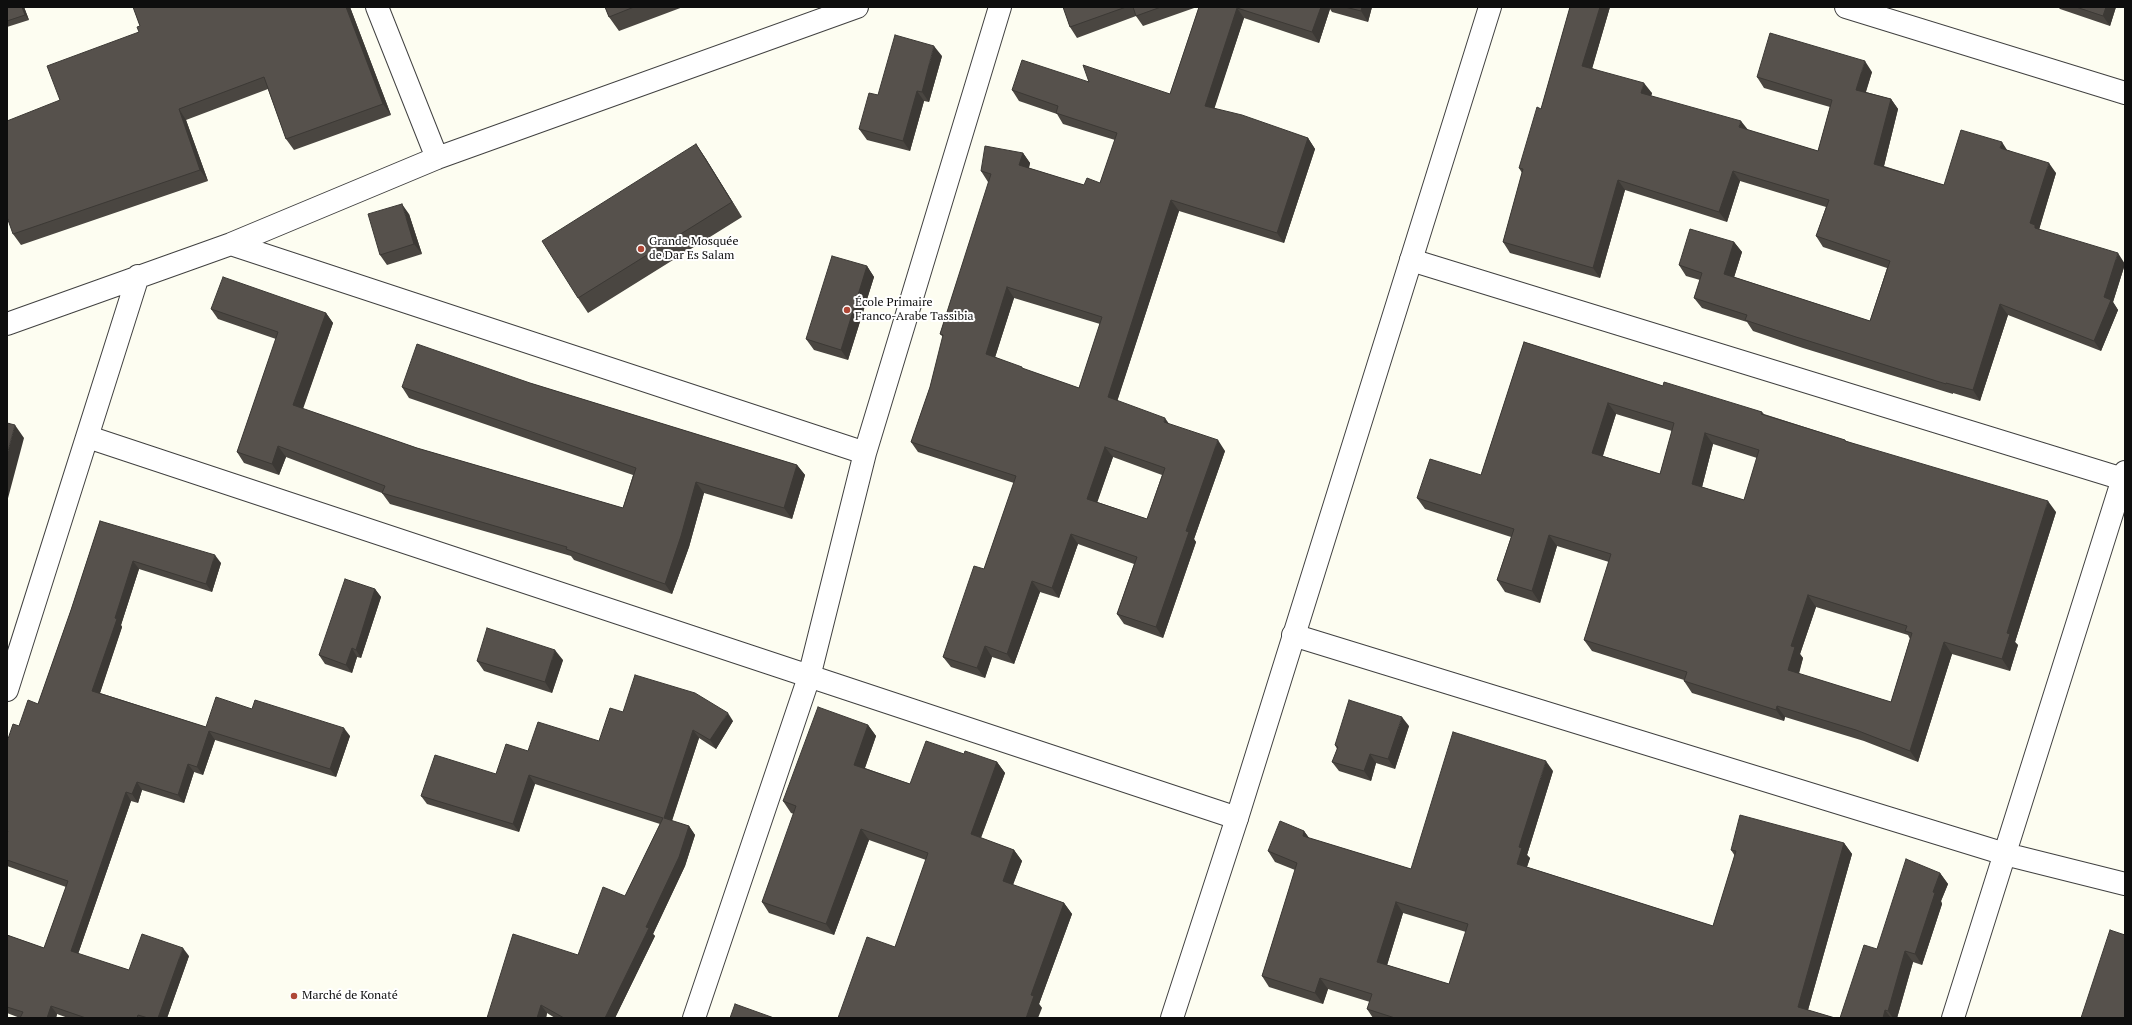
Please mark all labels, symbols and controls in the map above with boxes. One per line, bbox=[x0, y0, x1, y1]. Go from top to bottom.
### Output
place label: Grande Mosquée de Dar Es Salam bbox=[649, 235, 738, 263]
marker: Grande Mosquée de Dar Es Salam bbox=[636, 244, 646, 254]
place label: École Primaire Franco-Arabe Tassibia bbox=[855, 296, 974, 324]
marker: École Primaire Franco-Arabe Tassibia bbox=[842, 305, 852, 315]
place label: Marché de Konaté bbox=[302, 989, 398, 1003]
marker: Marché de Konaté bbox=[289, 991, 299, 1001]

